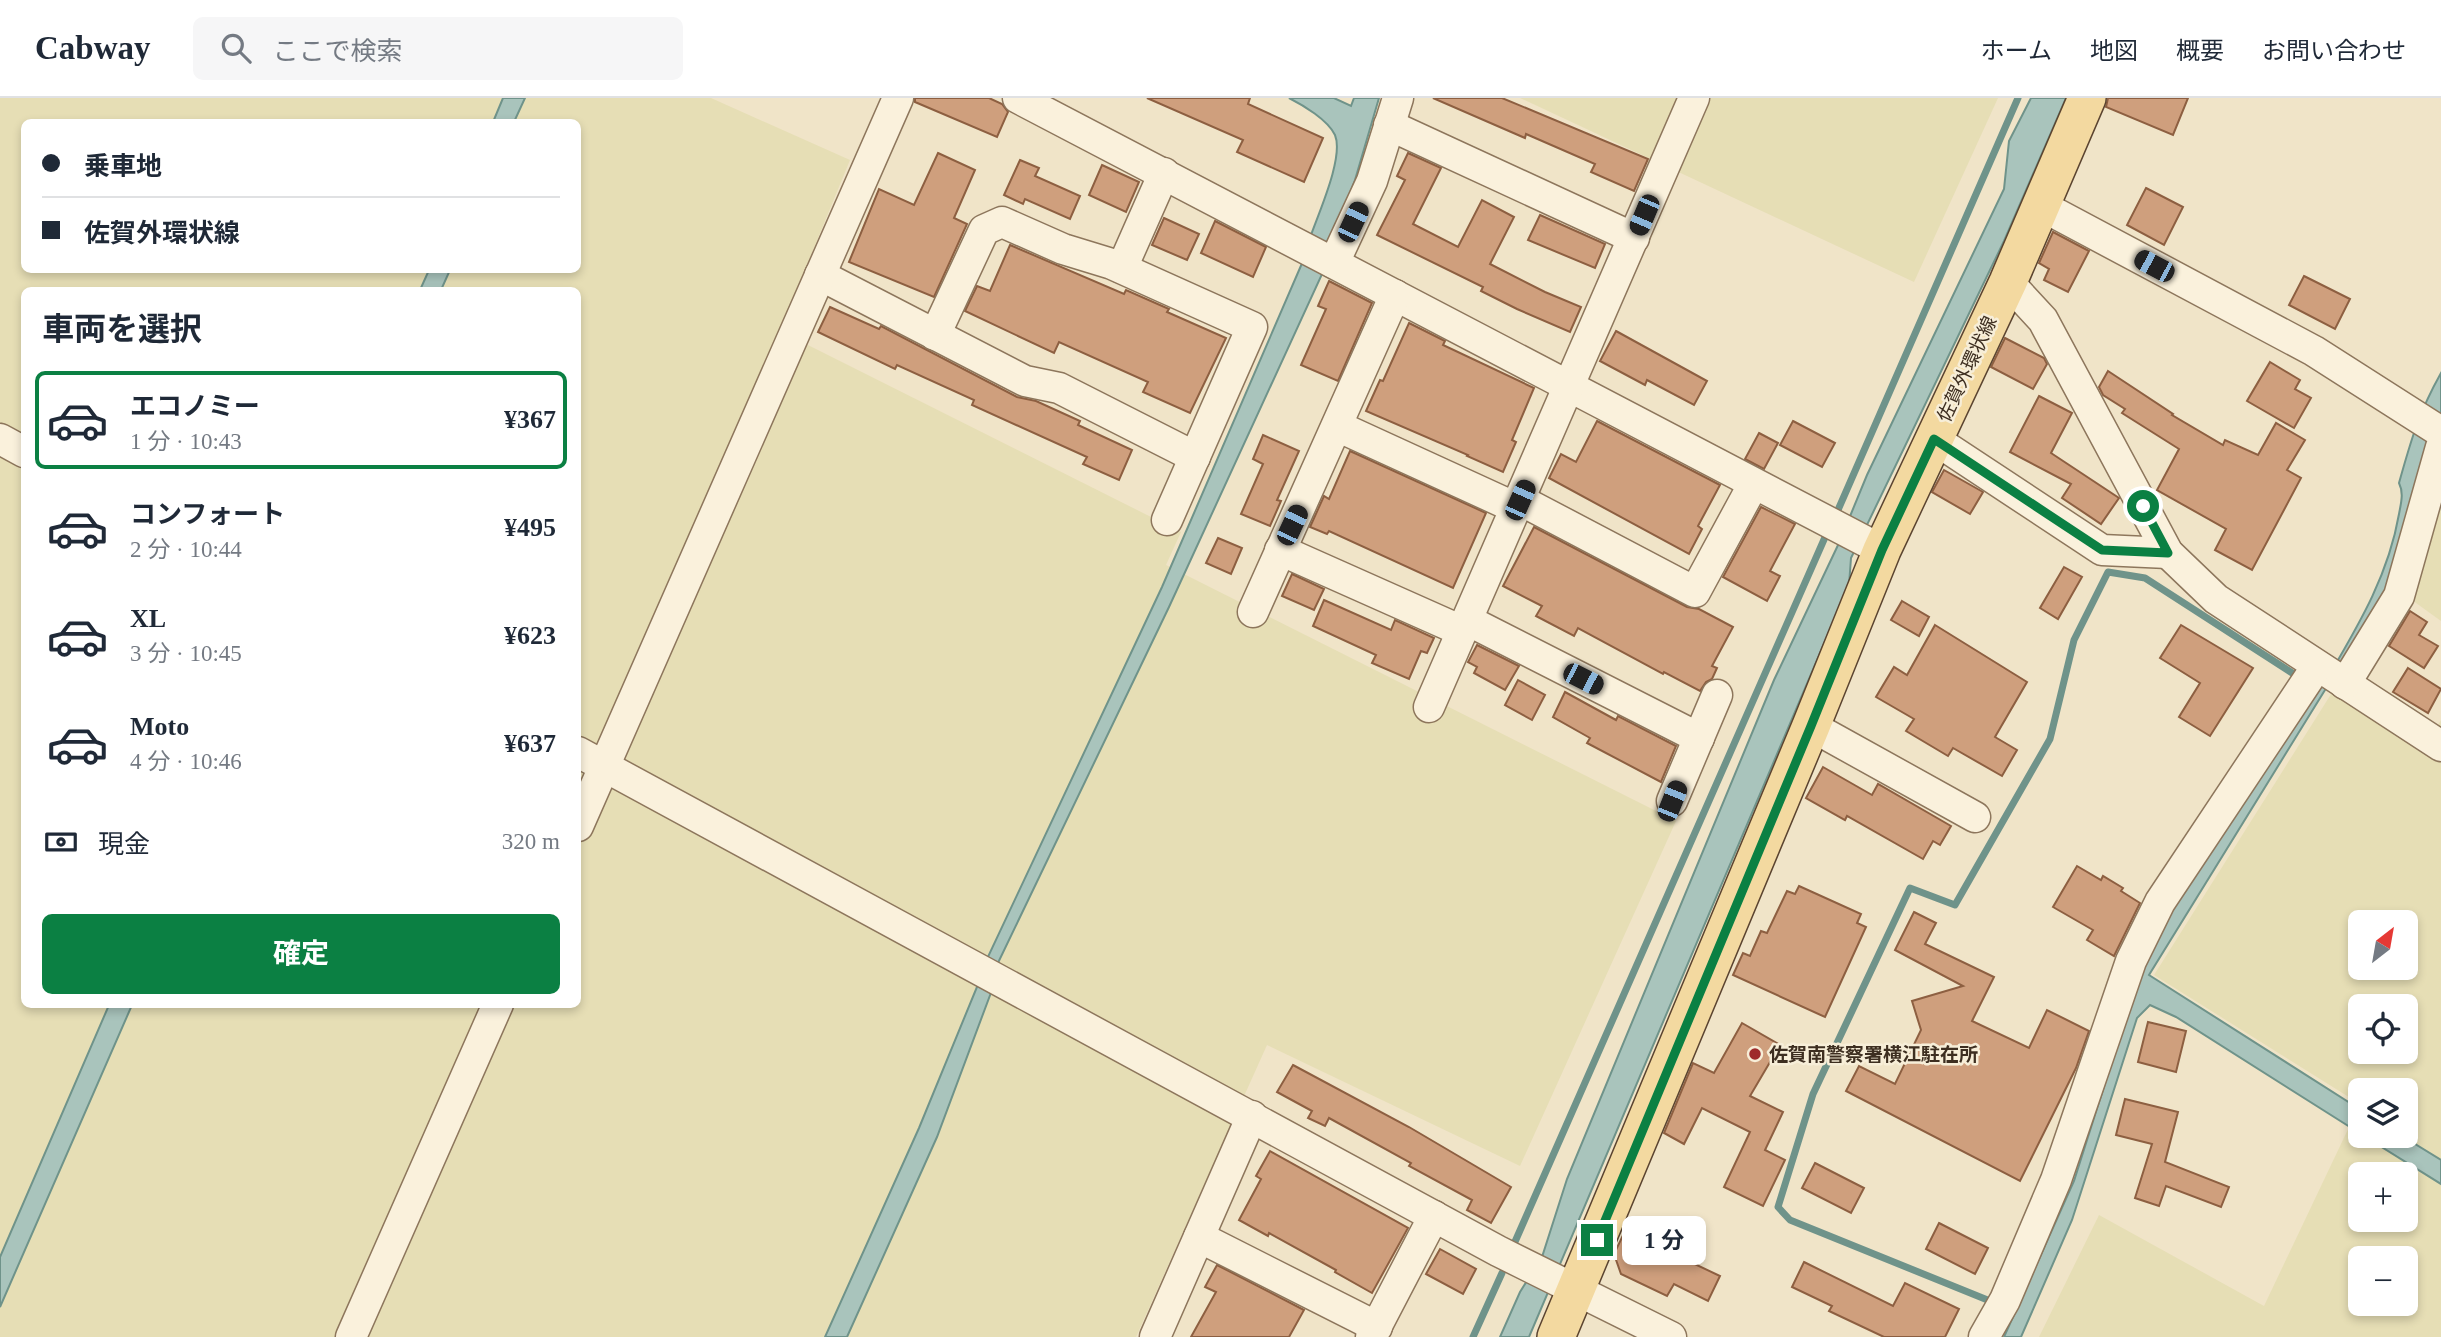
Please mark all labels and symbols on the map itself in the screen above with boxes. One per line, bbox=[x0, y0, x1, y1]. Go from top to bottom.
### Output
car bbox=[1627, 192, 1662, 238]
car bbox=[1335, 199, 1372, 245]
car bbox=[2131, 247, 2178, 285]
street label: 佐賀外環状線 bbox=[1933, 313, 2001, 425]
car bbox=[1502, 477, 1539, 523]
route start bbox=[2127, 490, 2159, 522]
car bbox=[1274, 502, 1311, 548]
car bbox=[1560, 660, 1607, 698]
car bbox=[1655, 778, 1690, 824]
north arrow bbox=[2348, 910, 2418, 980]
place label: 佐賀南警察署横江駐在所 bbox=[1769, 1044, 1978, 1065]
marker: 佐賀南警察署横江駐在所 bbox=[1747, 1046, 1763, 1062]
callout: 1 分 bbox=[1622, 1216, 1706, 1264]
route end bbox=[1581, 1224, 1613, 1256]

